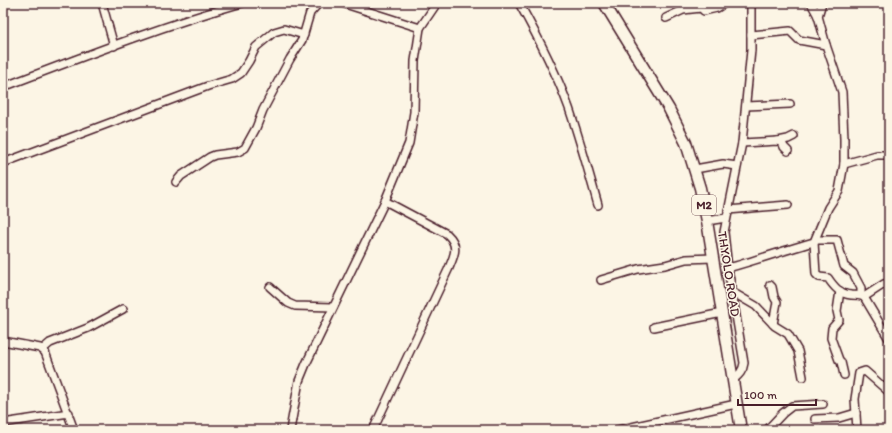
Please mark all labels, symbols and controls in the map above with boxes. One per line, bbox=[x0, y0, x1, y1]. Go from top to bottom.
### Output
road number: M2 bbox=[692, 195, 716, 215]
street label: THYOLO ROAD bbox=[715, 230, 743, 318]
scale bar bbox=[738, 381, 816, 407]
text: 100 m bbox=[744, 388, 777, 402]

